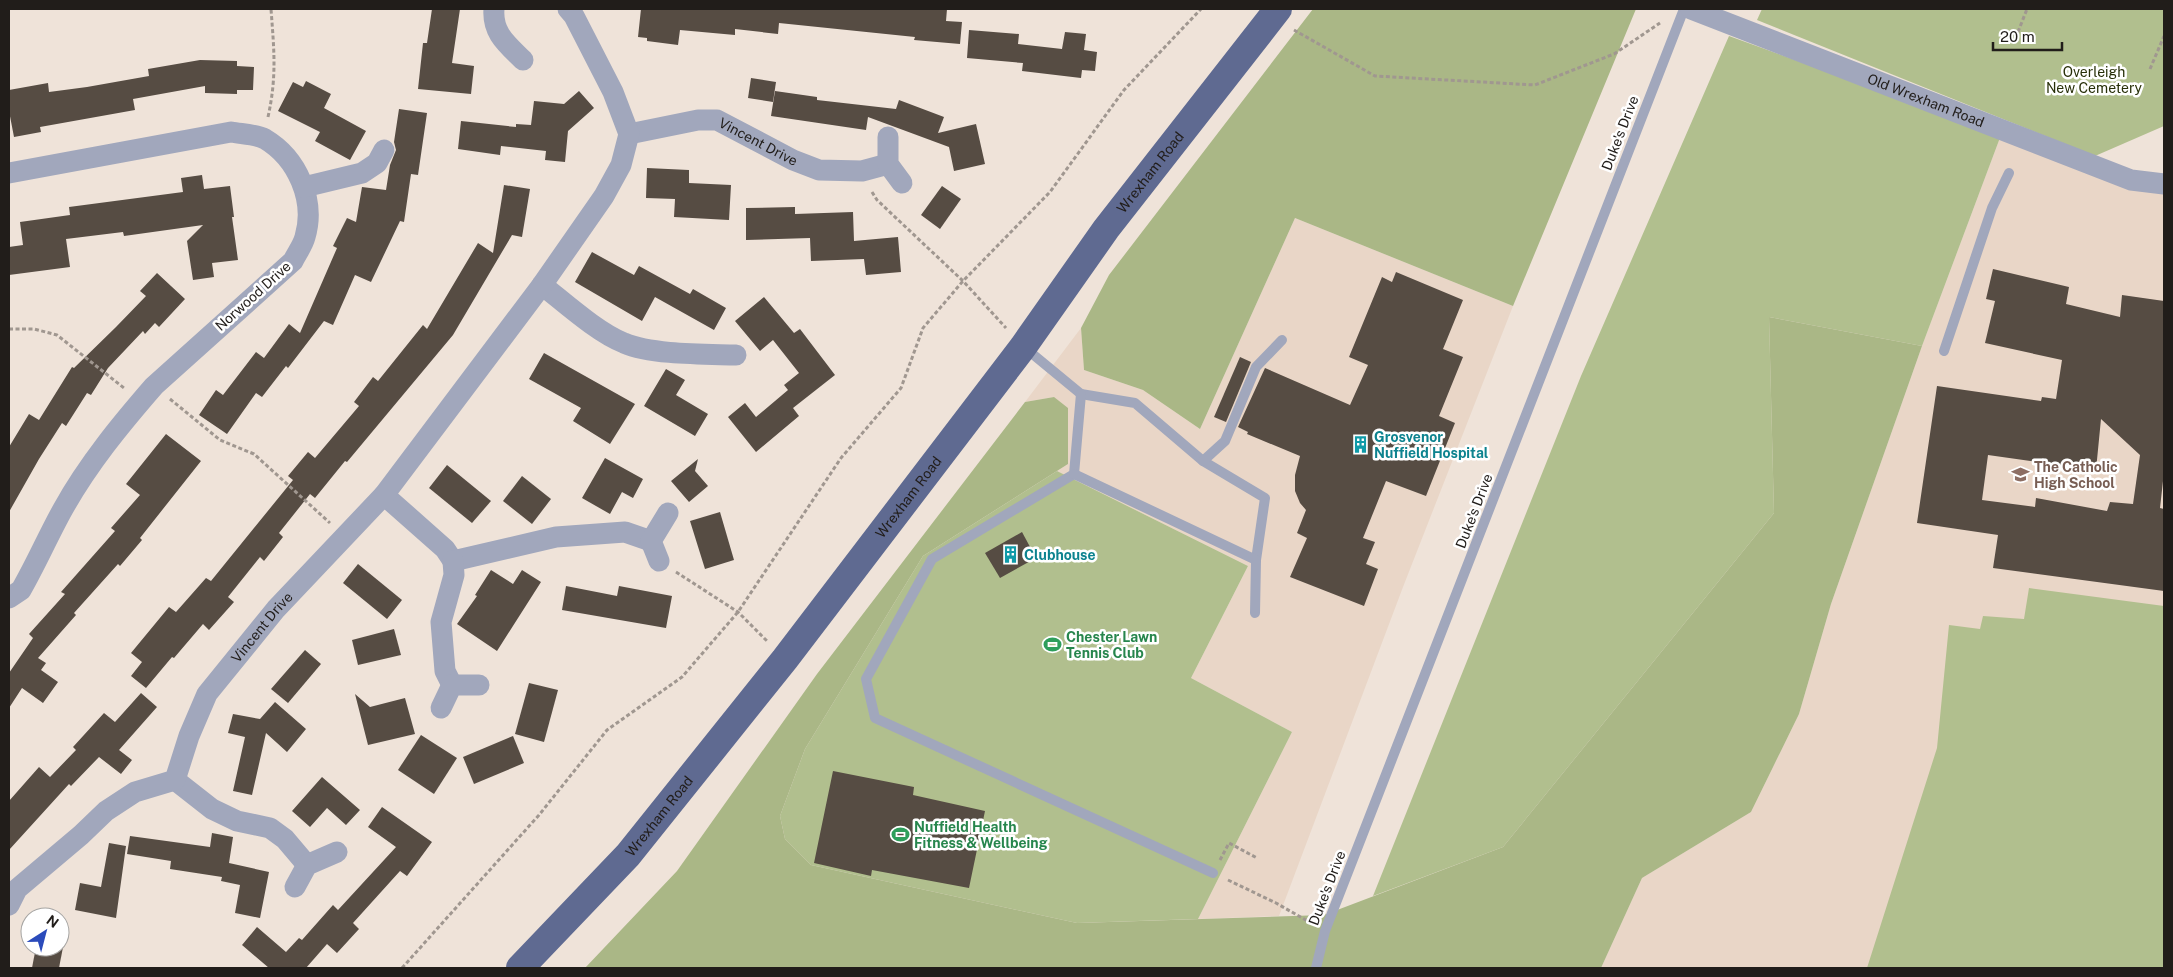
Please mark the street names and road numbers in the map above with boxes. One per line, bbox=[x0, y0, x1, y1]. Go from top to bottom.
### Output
street label: Old Wrexham Road bbox=[1865, 70, 1987, 130]
street label: Duke's Drive bbox=[1598, 93, 1642, 173]
street label: Vincent Drive bbox=[716, 114, 800, 169]
street label: Wrexham Road bbox=[1114, 129, 1187, 216]
street label: Norwood Drive bbox=[212, 258, 294, 334]
street label: Wrexham Road bbox=[872, 453, 945, 541]
street label: Duke's Drive bbox=[1452, 471, 1496, 551]
street label: Vincent Drive bbox=[228, 589, 296, 666]
street label: Wrexham Road bbox=[622, 773, 696, 860]
street label: Duke's Drive bbox=[1305, 848, 1349, 928]

